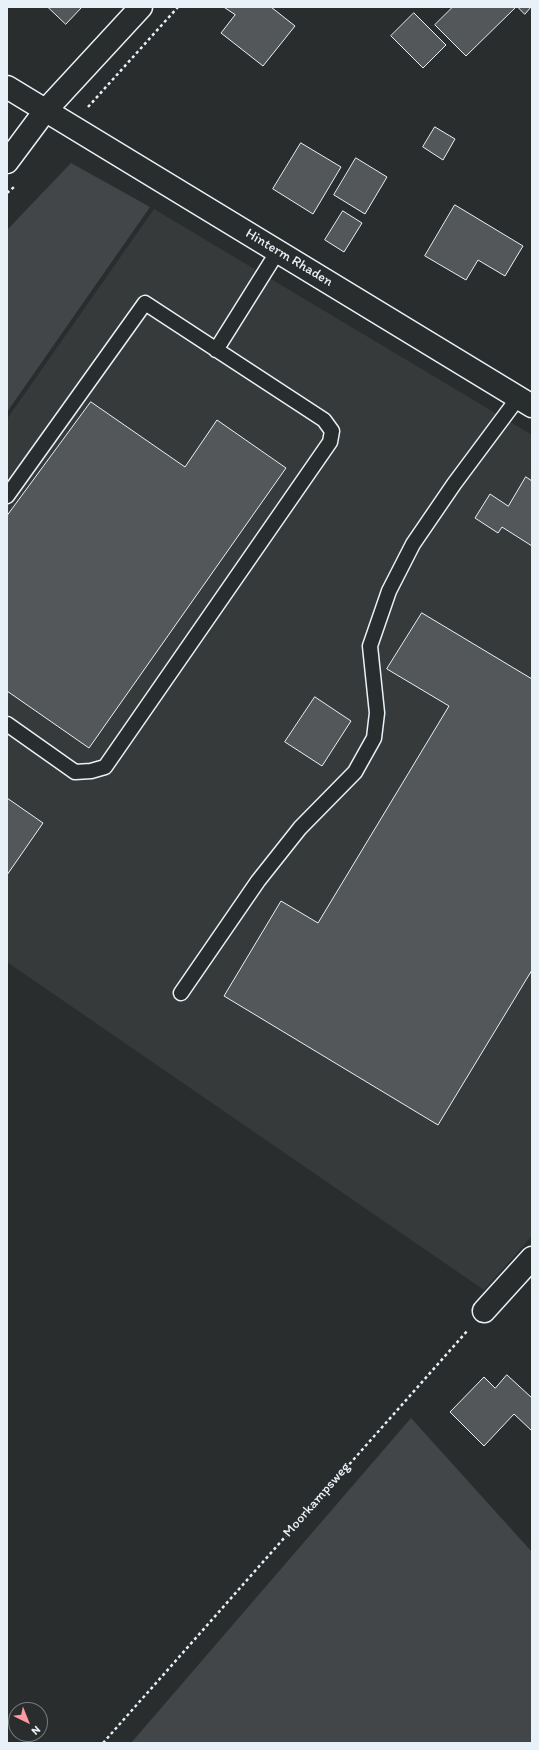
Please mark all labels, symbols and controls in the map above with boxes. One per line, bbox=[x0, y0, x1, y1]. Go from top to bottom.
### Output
street label: Hinterm Rhaden bbox=[242, 225, 336, 291]
street label: Moorkampsweg bbox=[280, 1459, 354, 1541]
north arrow bbox=[8, 1702, 48, 1742]
text: N bbox=[29, 1723, 43, 1738]

